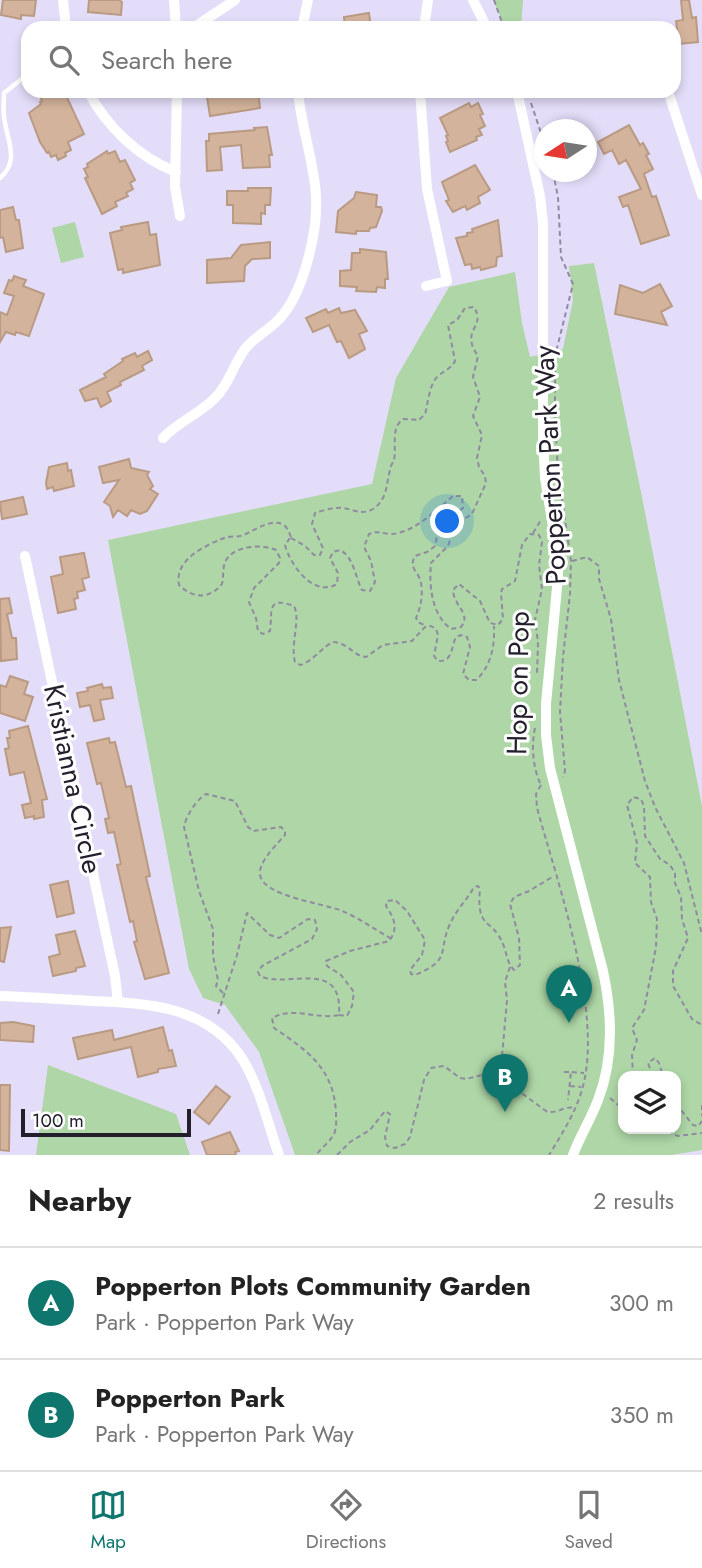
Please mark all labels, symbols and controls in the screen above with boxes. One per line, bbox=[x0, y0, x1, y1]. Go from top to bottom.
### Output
search box bbox=[21, 21, 681, 98]
icon: search bbox=[45, 41, 83, 79]
text: Search here bbox=[101, 41, 233, 79]
north arrow bbox=[534, 119, 597, 182]
street label: Popperton Park Way bbox=[523, 344, 577, 586]
your location bbox=[430, 504, 464, 538]
street label: Hop on Pop bbox=[496, 611, 540, 755]
street label: Kristianna Circle bbox=[33, 681, 113, 877]
pin: A bbox=[546, 965, 592, 1023]
pin: B bbox=[482, 1054, 528, 1112]
map controls bbox=[618, 1071, 681, 1134]
button: layers bbox=[618, 1071, 681, 1134]
scale bar bbox=[21, 1106, 191, 1138]
text: 100 m bbox=[32, 1107, 84, 1134]
text: Nearby bbox=[28, 1179, 131, 1222]
text: 2 results bbox=[593, 1184, 674, 1218]
text: Popperton Plots Community Garden bbox=[95, 1267, 531, 1305]
text: A bbox=[43, 1286, 59, 1320]
text: 300 m bbox=[609, 1286, 674, 1320]
text: Park · Popperton Park Way bbox=[95, 1305, 354, 1339]
text: Popperton Park bbox=[95, 1379, 285, 1417]
text: B bbox=[43, 1398, 59, 1432]
text: 350 m bbox=[610, 1398, 674, 1432]
text: Park · Popperton Park Way bbox=[95, 1417, 354, 1451]
tab: Map bbox=[89, 1486, 127, 1555]
tab: Directions bbox=[306, 1486, 386, 1555]
tab: Saved bbox=[565, 1486, 613, 1555]

